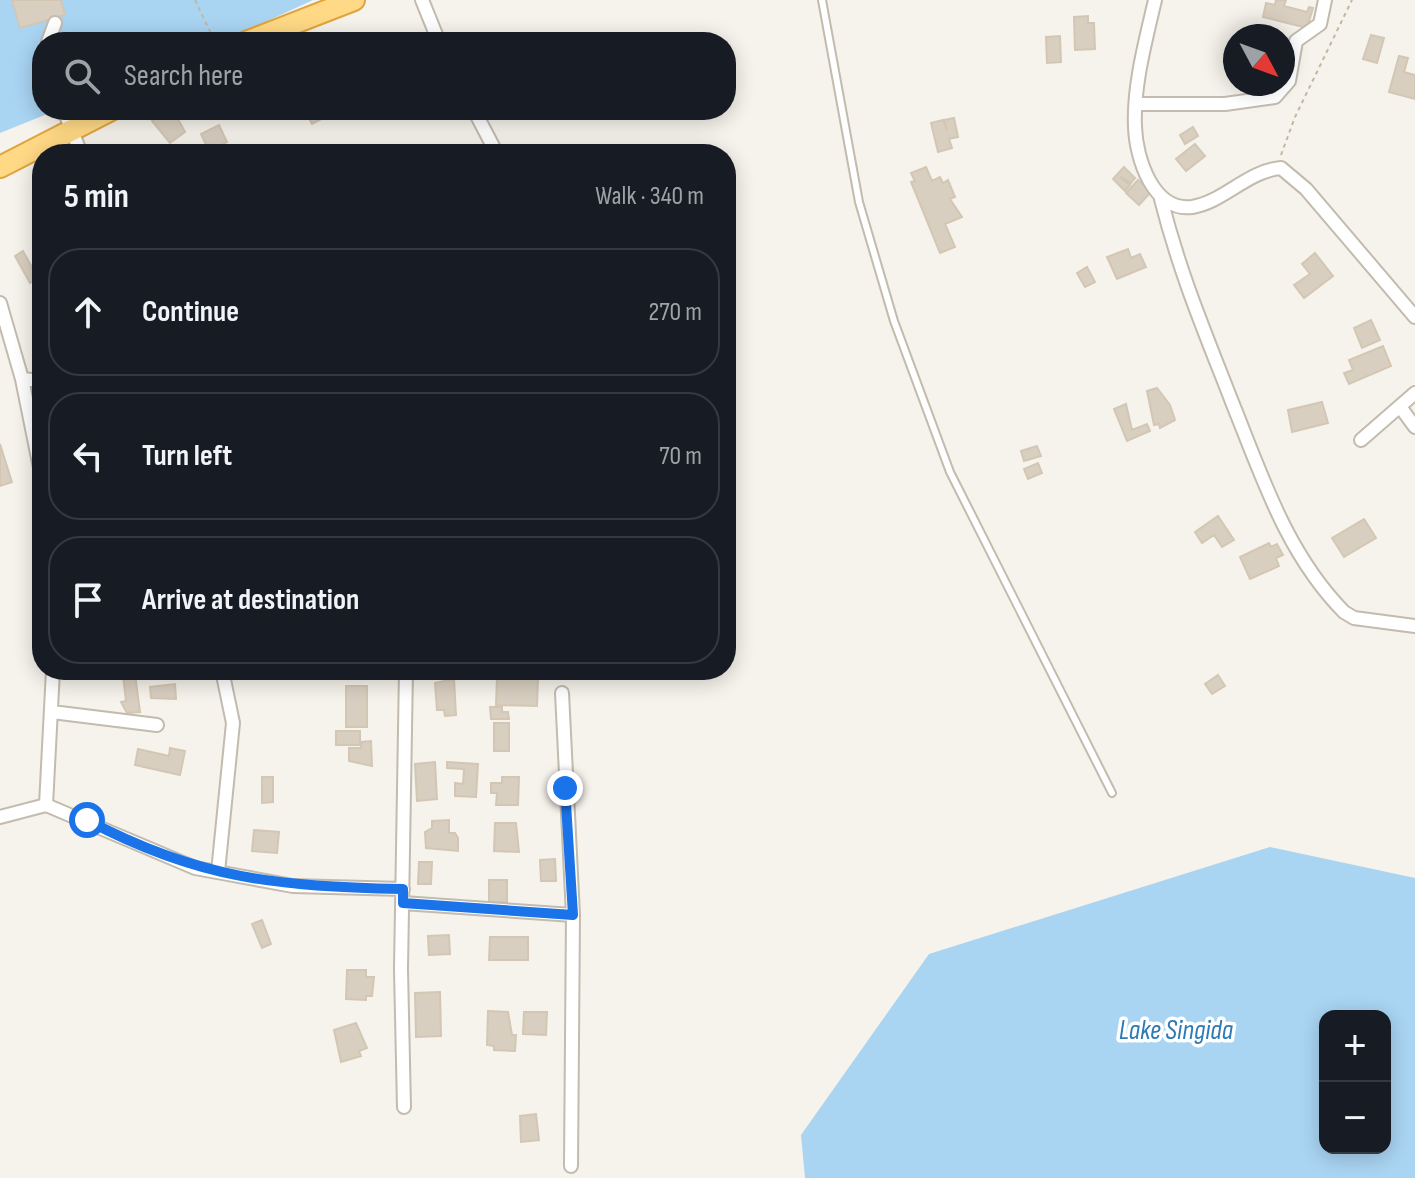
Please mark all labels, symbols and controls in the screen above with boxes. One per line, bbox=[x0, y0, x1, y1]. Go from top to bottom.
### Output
north arrow bbox=[1223, 24, 1295, 96]
search box bbox=[32, 32, 736, 120]
icon: search bbox=[60, 54, 104, 98]
text: Search here bbox=[124, 58, 243, 94]
text: 5 min bbox=[64, 176, 129, 217]
text: Walk · 340 m bbox=[595, 181, 704, 212]
icon: ahead bbox=[66, 290, 110, 334]
text: Continue bbox=[142, 294, 239, 330]
text: 270 m bbox=[649, 297, 702, 328]
icon: left bbox=[66, 434, 110, 478]
text: Turn left bbox=[142, 438, 232, 474]
text: 70 m bbox=[659, 441, 702, 472]
icon: arrive bbox=[66, 578, 110, 622]
text: Arrive at destination bbox=[142, 582, 359, 618]
route end bbox=[547, 770, 583, 806]
route start bbox=[69, 802, 105, 838]
map controls bbox=[1319, 1010, 1391, 1154]
button: + bbox=[1319, 1010, 1391, 1082]
water label: Lake Singida bbox=[1119, 1014, 1234, 1047]
button: − bbox=[1319, 1082, 1391, 1154]

